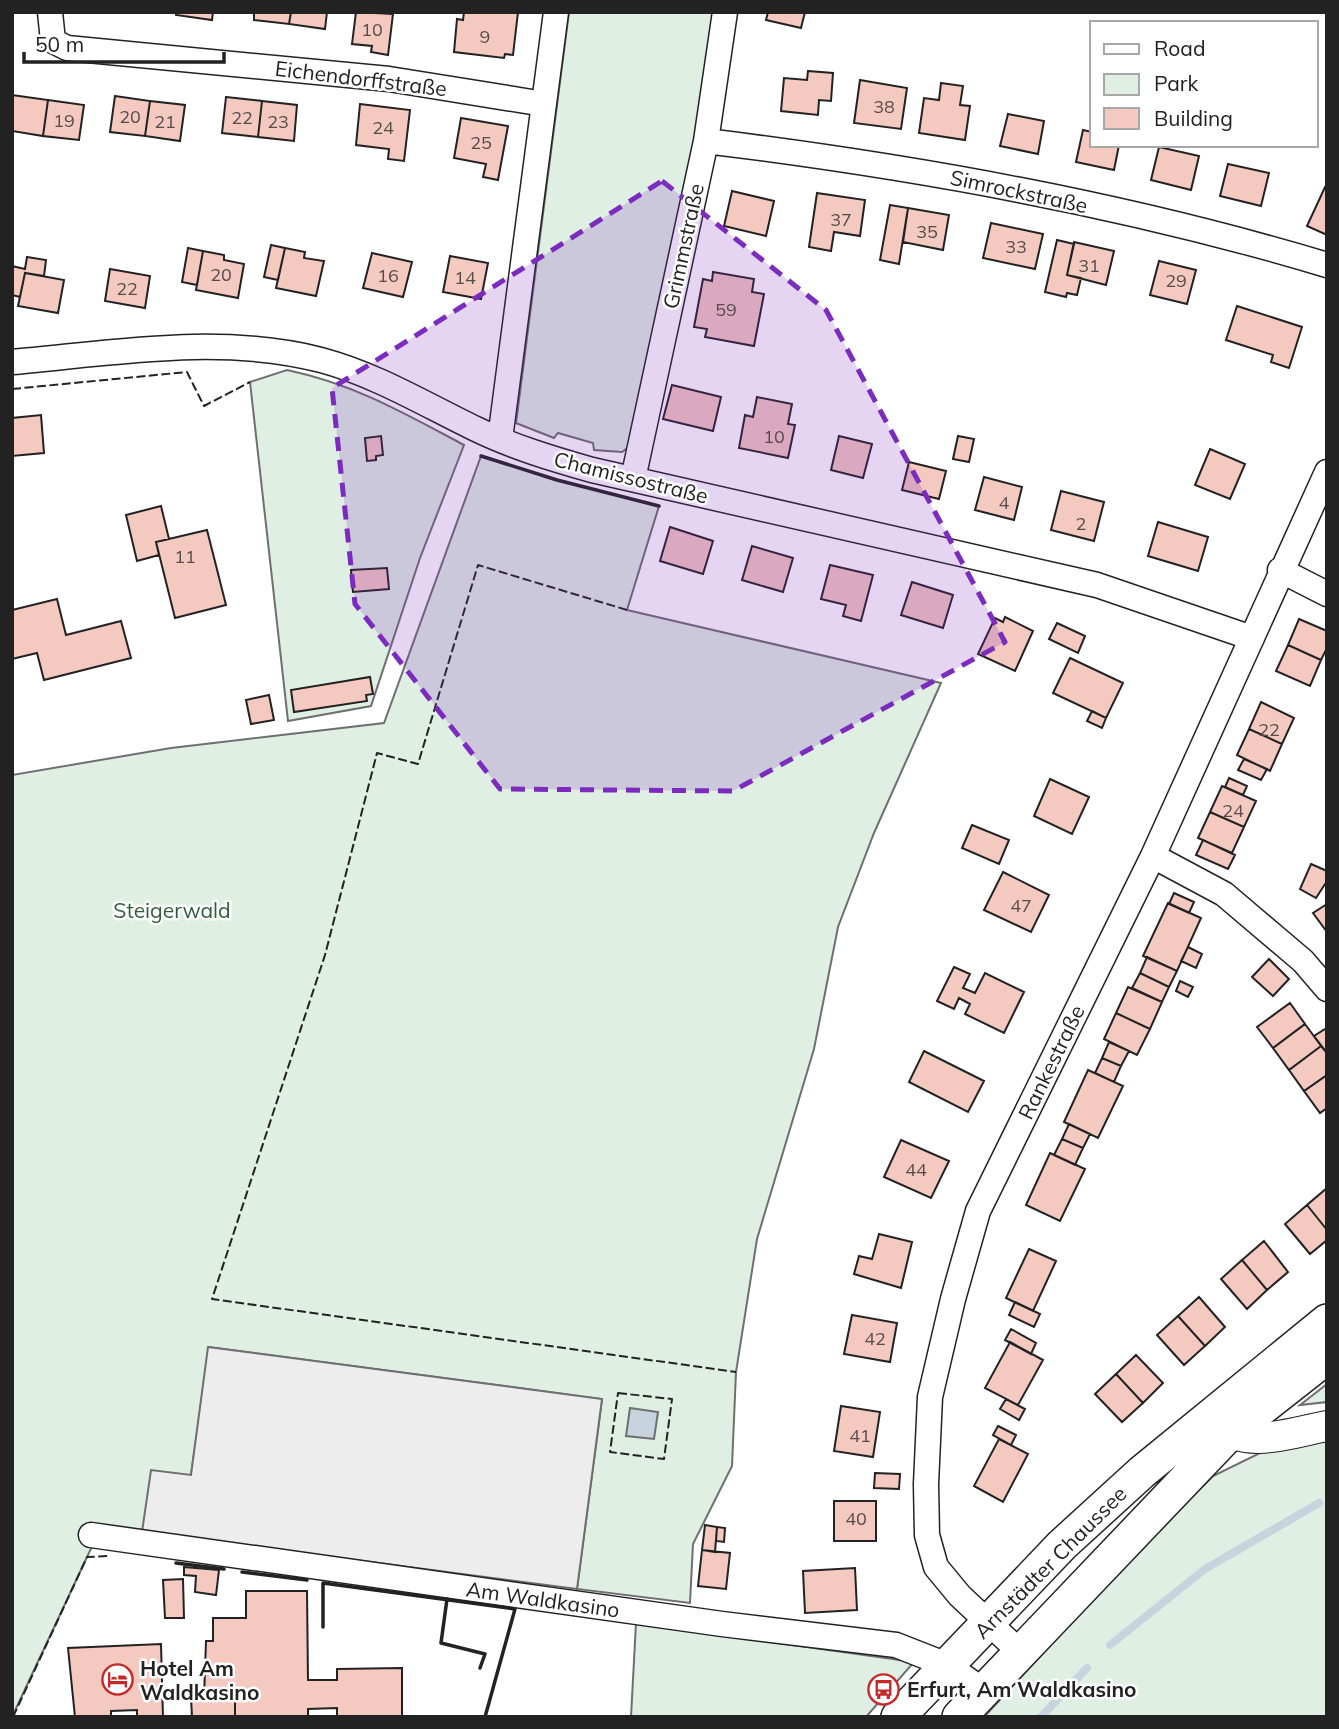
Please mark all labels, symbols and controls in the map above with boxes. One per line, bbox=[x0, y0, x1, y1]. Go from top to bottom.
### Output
house number: 10 bbox=[361, 18, 383, 41]
scale bar bbox=[24, 21, 224, 65]
legend bbox=[1090, 21, 1318, 147]
house number: 9 bbox=[480, 25, 490, 48]
text: 50 m bbox=[35, 31, 84, 57]
text: Road bbox=[1154, 35, 1205, 61]
street label: Eichendorffstraße bbox=[274, 55, 448, 101]
text: Park bbox=[1154, 70, 1198, 96]
house number: 38 bbox=[873, 95, 895, 118]
house number: 20 bbox=[119, 105, 141, 128]
text: Building bbox=[1154, 105, 1233, 131]
house number: 22 bbox=[231, 106, 253, 129]
house number: 19 bbox=[53, 109, 75, 132]
house number: 21 bbox=[154, 110, 176, 133]
house number: 23 bbox=[267, 110, 289, 133]
house number: 24 bbox=[372, 116, 394, 139]
house number: 25 bbox=[470, 131, 492, 154]
street label: Simrockstraße bbox=[948, 164, 1090, 218]
street label: Grimmstraße bbox=[657, 181, 709, 311]
house number: 37 bbox=[830, 208, 852, 231]
house number: 35 bbox=[916, 220, 938, 243]
house number: 33 bbox=[1005, 235, 1027, 258]
house number: 31 bbox=[1078, 254, 1100, 277]
house number: 20 bbox=[210, 263, 232, 286]
house number: 16 bbox=[377, 264, 399, 287]
house number: 14 bbox=[454, 266, 476, 289]
house number: 29 bbox=[1165, 269, 1187, 292]
house number: 22 bbox=[116, 277, 138, 300]
house number: 59 bbox=[715, 298, 737, 321]
house number: 10 bbox=[763, 425, 785, 448]
street label: Chamissostraße bbox=[551, 445, 711, 509]
house number: 4 bbox=[999, 491, 1010, 514]
house number: 2 bbox=[1076, 512, 1086, 535]
house number: 11 bbox=[174, 545, 196, 568]
house number: 22 bbox=[1258, 718, 1280, 741]
house number: 24 bbox=[1222, 799, 1244, 822]
house number: 47 bbox=[1010, 894, 1032, 917]
park label: Steigerwald bbox=[113, 897, 231, 923]
street label: Rankestraße bbox=[1012, 1001, 1090, 1123]
house number: 44 bbox=[905, 1158, 927, 1181]
house number: 42 bbox=[864, 1327, 886, 1350]
house number: 41 bbox=[849, 1424, 871, 1447]
street label: Arnstädter Chaussee bbox=[968, 1480, 1132, 1644]
house number: 40 bbox=[845, 1507, 867, 1530]
street label: Am Waldkasino bbox=[465, 1575, 621, 1623]
place label: Hotel Am Waldkasino bbox=[140, 1655, 259, 1705]
hotel icon: Hotel Am Waldkasino bbox=[100, 1663, 134, 1697]
bus stop icon: Erfurt, Am Waldkasino bbox=[867, 1672, 901, 1706]
place label: Erfurt, Am Waldkasino bbox=[907, 1676, 1137, 1702]

